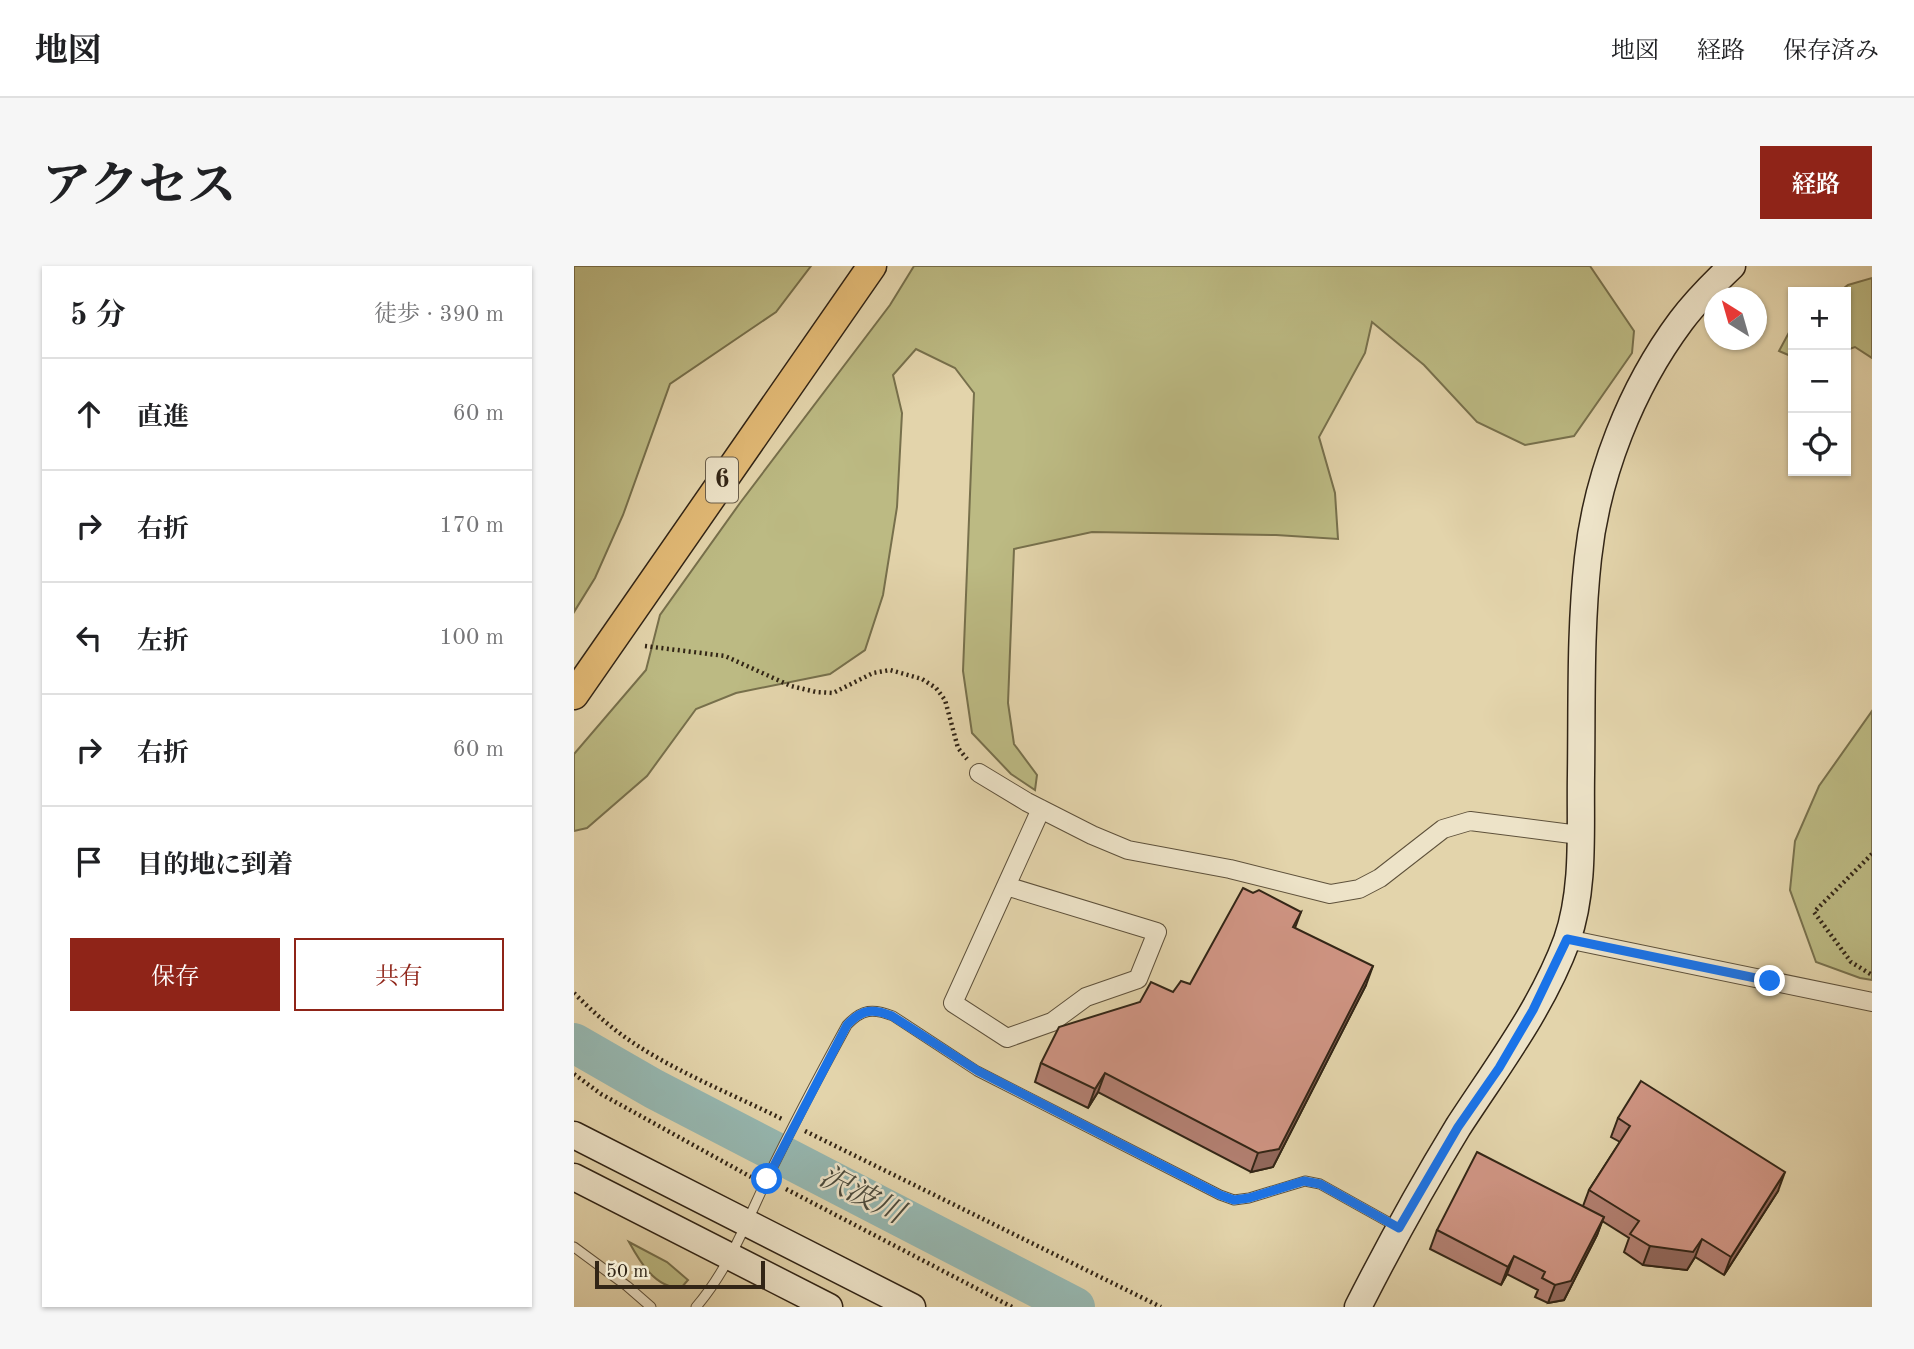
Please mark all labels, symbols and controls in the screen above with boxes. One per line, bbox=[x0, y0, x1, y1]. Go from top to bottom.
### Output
text: 地図 bbox=[35, 36, 101, 69]
text: 地図 bbox=[1611, 40, 1659, 64]
text: 経路 bbox=[1697, 40, 1745, 64]
text: 保存済み bbox=[1783, 40, 1879, 64]
button: 経路 bbox=[1760, 146, 1872, 219]
text: アクセス bbox=[42, 164, 237, 213]
north arrow bbox=[1704, 287, 1767, 350]
map controls bbox=[1788, 287, 1851, 476]
button: + bbox=[1788, 287, 1851, 350]
text: 5 分 bbox=[70, 301, 126, 331]
text: 徒歩 · 390 m bbox=[374, 303, 504, 326]
button: − bbox=[1788, 350, 1851, 413]
icon: ahead bbox=[70, 395, 108, 433]
text: 60 m bbox=[453, 402, 504, 425]
text: 直進 bbox=[137, 405, 189, 431]
button: locate bbox=[1788, 413, 1851, 476]
road number: 6 bbox=[706, 458, 738, 502]
icon: right bbox=[70, 507, 108, 545]
text: 170 m bbox=[439, 514, 504, 537]
text: 右折 bbox=[137, 517, 189, 543]
icon: left bbox=[70, 619, 108, 657]
text: 100 m bbox=[439, 626, 504, 649]
text: 左折 bbox=[137, 629, 189, 655]
icon: right bbox=[70, 731, 108, 769]
text: 60 m bbox=[453, 738, 504, 761]
text: 右折 bbox=[137, 741, 189, 767]
icon: arrive bbox=[70, 843, 108, 881]
text: 目的地に到着 bbox=[137, 853, 293, 879]
button: 保存 bbox=[70, 938, 280, 1011]
button: 共有 bbox=[294, 938, 504, 1011]
route end bbox=[1754, 965, 1785, 996]
water label: 沢波川 bbox=[814, 1160, 911, 1231]
route start bbox=[751, 1163, 782, 1194]
scale bar bbox=[595, 1258, 765, 1290]
text: 50 m bbox=[606, 1263, 648, 1282]

